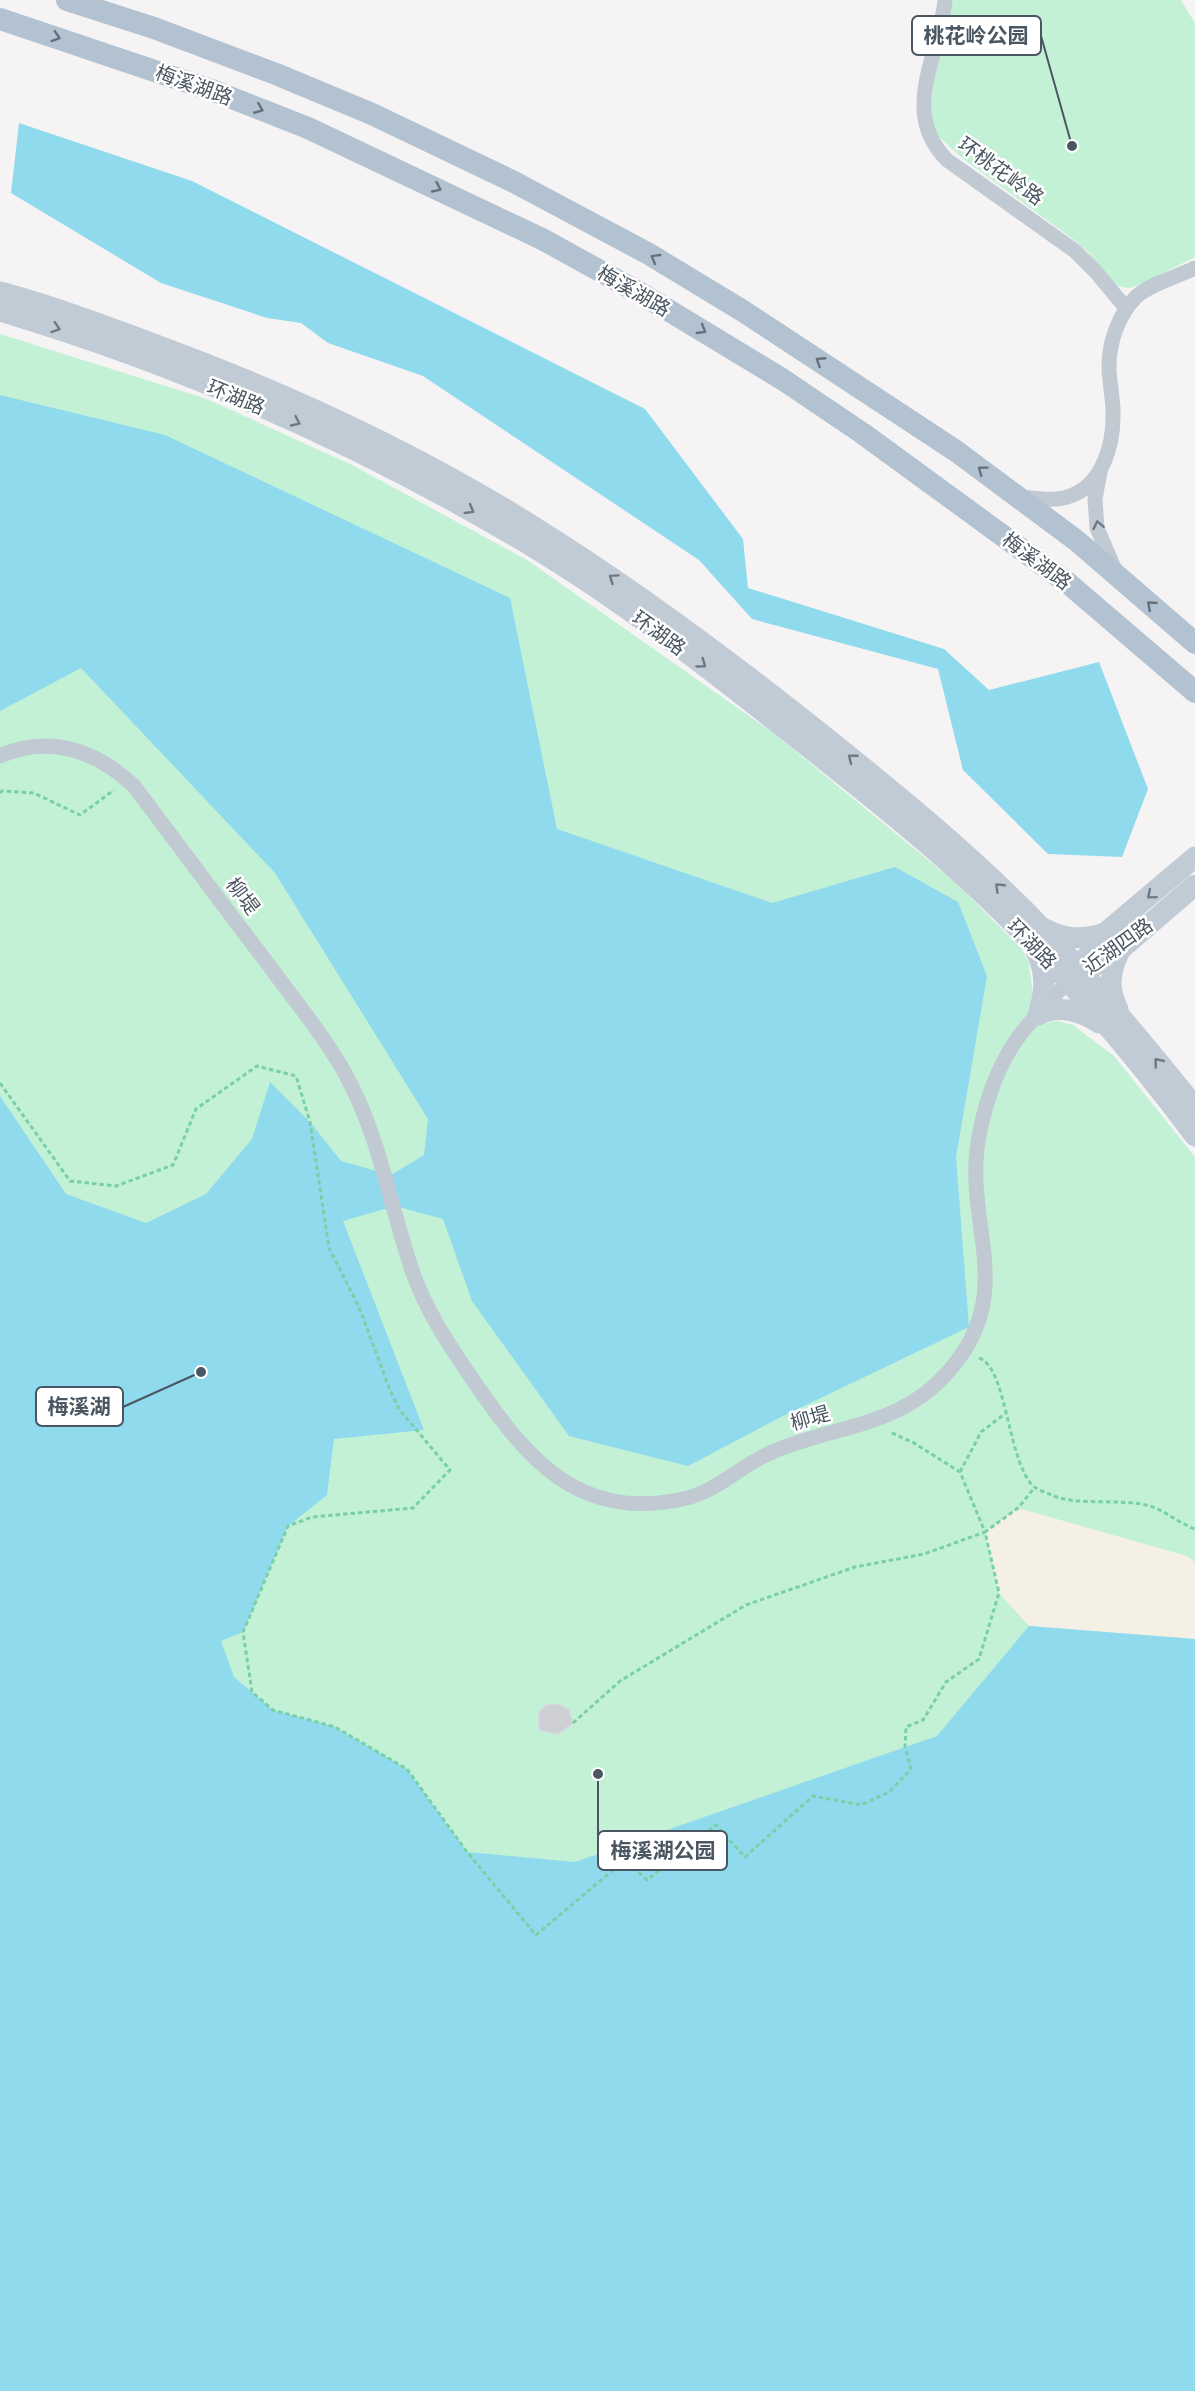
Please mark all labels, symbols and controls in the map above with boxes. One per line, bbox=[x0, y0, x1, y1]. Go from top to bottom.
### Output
callout: 桃花岭公园 bbox=[912, 16, 1041, 55]
text: 桃花岭公园 bbox=[924, 24, 1029, 47]
one-way arrow bbox=[50, 30, 61, 42]
street label: 梅溪湖路 bbox=[153, 61, 235, 109]
one-way arrow bbox=[254, 101, 264, 114]
street label: 环桃花岭路 bbox=[954, 133, 1048, 209]
one-way arrow bbox=[431, 181, 442, 193]
one-way arrow bbox=[651, 253, 661, 265]
street label: 梅溪湖路 bbox=[594, 261, 674, 321]
one-way arrow bbox=[50, 321, 61, 334]
one-way arrow bbox=[696, 322, 706, 334]
one-way arrow bbox=[816, 357, 826, 369]
street label: 环湖路 bbox=[204, 376, 268, 418]
one-way arrow bbox=[290, 414, 301, 426]
one-way arrow bbox=[978, 466, 989, 477]
one-way arrow bbox=[464, 503, 474, 514]
one-way arrow bbox=[1092, 520, 1105, 530]
street label: 梅溪湖路 bbox=[998, 528, 1076, 594]
one-way arrow bbox=[609, 574, 620, 585]
one-way arrow bbox=[1147, 601, 1158, 612]
street label: 环湖路 bbox=[628, 606, 690, 660]
one-way arrow bbox=[696, 657, 707, 668]
one-way arrow bbox=[848, 755, 859, 766]
street label: 柳堤 bbox=[222, 873, 264, 919]
one-way arrow bbox=[995, 883, 1006, 894]
one-way arrow bbox=[1147, 888, 1157, 899]
street label: 近湖四路 bbox=[1079, 914, 1157, 978]
street label: 环湖路 bbox=[1003, 915, 1061, 973]
one-way arrow bbox=[1154, 1058, 1165, 1069]
callout: 梅溪湖 bbox=[36, 1387, 123, 1426]
text: 梅溪湖 bbox=[48, 1395, 111, 1418]
street label: 柳堤 bbox=[788, 1402, 832, 1434]
callout: 梅溪湖公园 bbox=[598, 1831, 727, 1870]
text: 梅溪湖公园 bbox=[611, 1839, 716, 1862]

